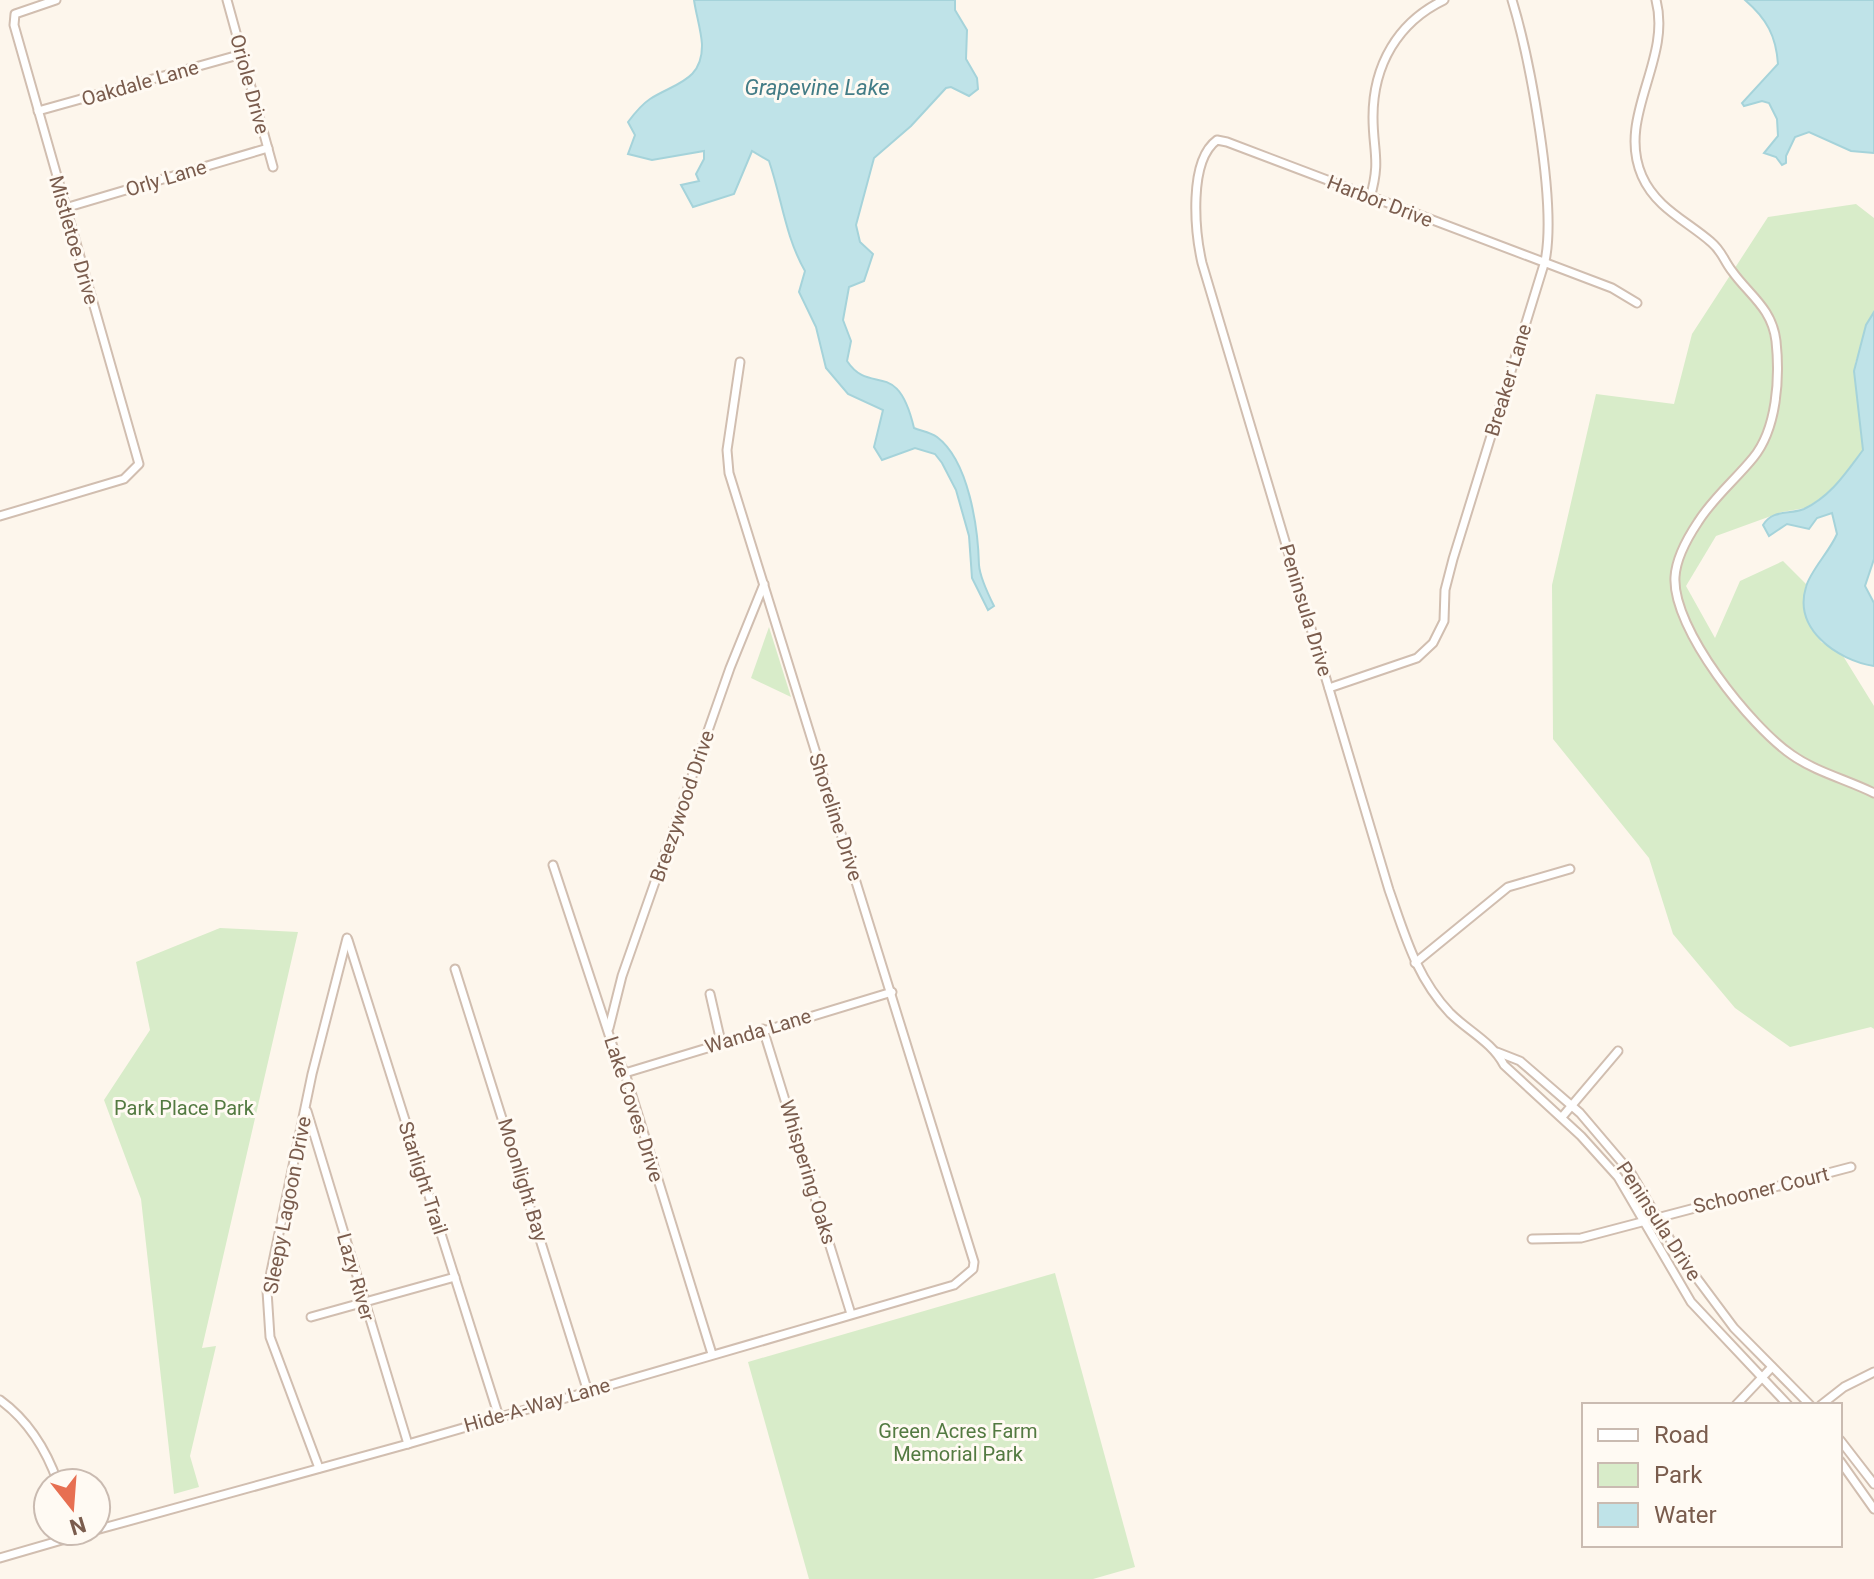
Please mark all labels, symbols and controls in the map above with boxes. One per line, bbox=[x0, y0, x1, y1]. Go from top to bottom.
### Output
street label: Oriole Drive bbox=[225, 32, 275, 136]
street label: Oakdale Lane bbox=[79, 55, 201, 111]
water label: Grapevine Lake bbox=[744, 75, 890, 100]
street label: Orly Lane bbox=[123, 154, 209, 202]
street label: Harbor Drive bbox=[1324, 170, 1436, 232]
street label: Mistletoe Drive bbox=[44, 173, 104, 307]
street label: Breaker Lane bbox=[1480, 321, 1536, 439]
street label: Peninsula Drive bbox=[1274, 541, 1338, 679]
street label: Breezywood Drive bbox=[645, 727, 719, 885]
street label: Shoreline Drive bbox=[804, 750, 868, 884]
street label: Wanda Lane bbox=[702, 1003, 814, 1059]
street label: Lake Coves Drive bbox=[599, 1033, 669, 1185]
park label: Park Place Park bbox=[114, 1096, 255, 1120]
street label: Whispering Oaks bbox=[775, 1097, 841, 1247]
street label: Sleepy Lagoon Drive bbox=[258, 1114, 316, 1296]
street label: Moonlight Bay bbox=[493, 1116, 553, 1245]
street label: Starlight Trail bbox=[393, 1118, 453, 1238]
street label: Peninsula Drive bbox=[1612, 1157, 1706, 1285]
street label: Schooner Court bbox=[1691, 1162, 1831, 1218]
street label: Lazy River bbox=[332, 1230, 380, 1324]
street label: Hide-A-Way Lane bbox=[461, 1373, 613, 1437]
legend bbox=[1582, 1403, 1842, 1547]
park label: Green Acres Farm Memorial Park bbox=[878, 1419, 1038, 1466]
text: Road bbox=[1654, 1421, 1709, 1449]
text: Park bbox=[1654, 1461, 1703, 1489]
north arrow bbox=[32, 1467, 112, 1547]
text: Water bbox=[1654, 1501, 1717, 1529]
text: N bbox=[67, 1511, 89, 1540]

